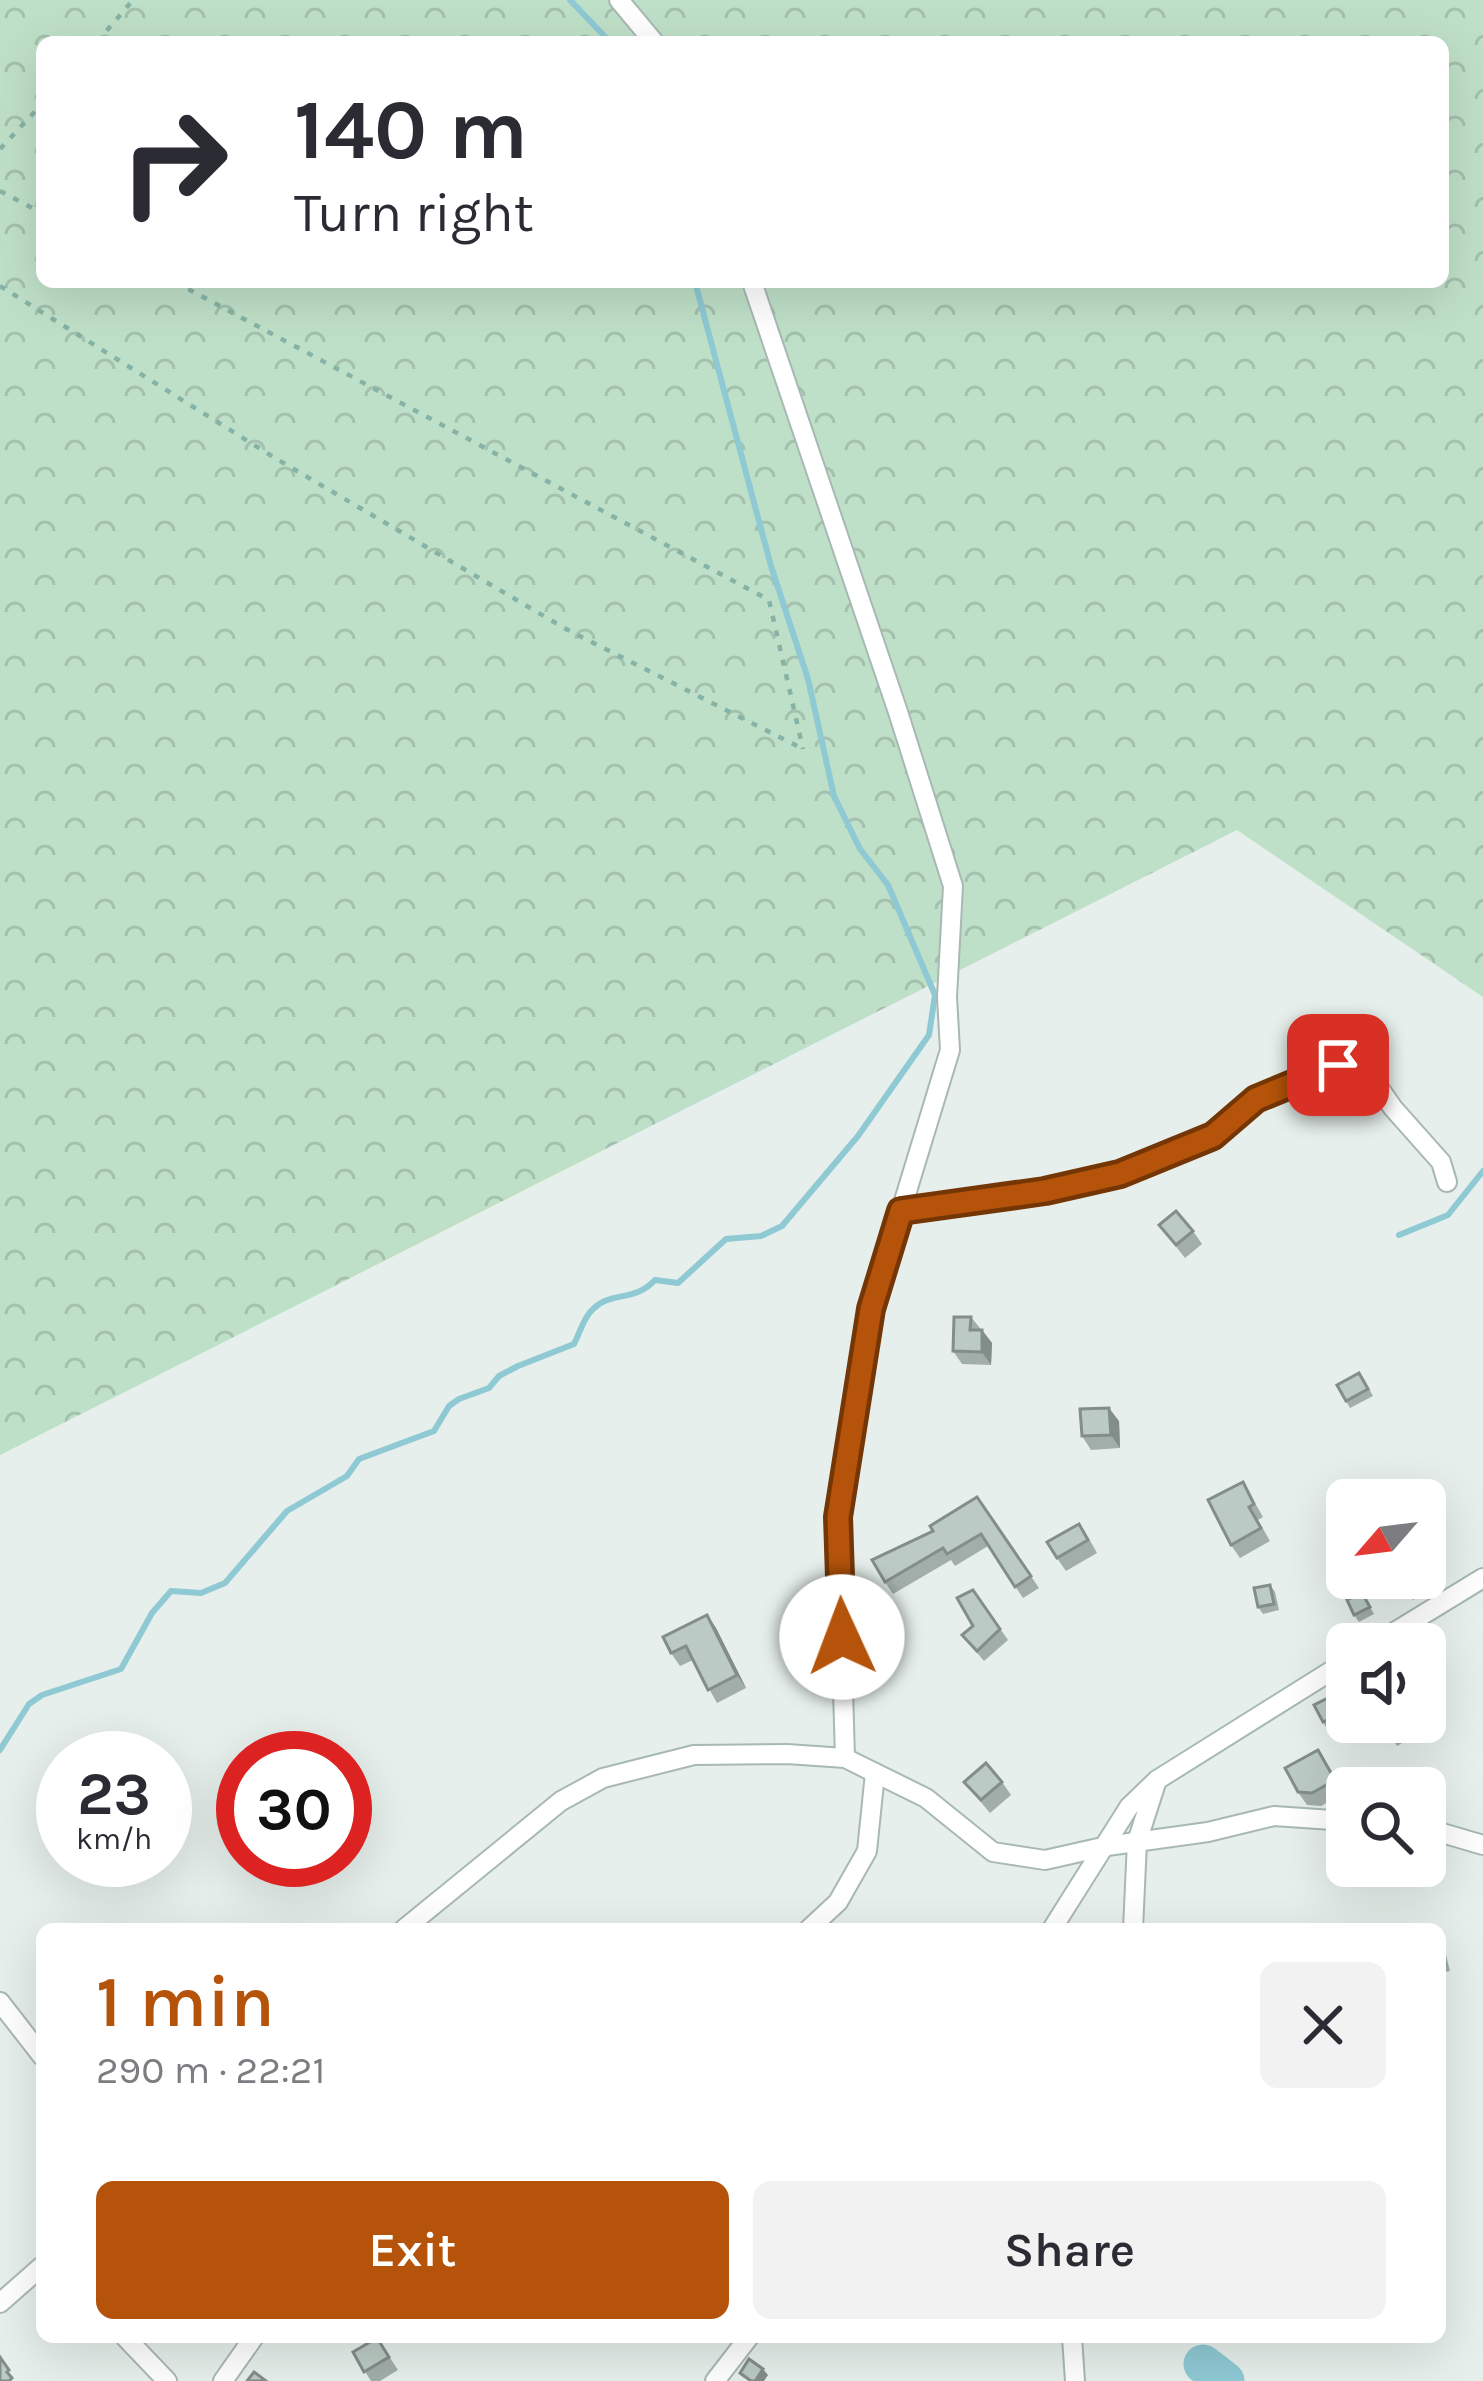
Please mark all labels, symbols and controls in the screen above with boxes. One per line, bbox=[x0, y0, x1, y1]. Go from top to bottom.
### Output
text: 140 m bbox=[294, 81, 528, 179]
icon: right bbox=[96, 84, 252, 240]
text: Turn right bbox=[294, 181, 534, 245]
pin bbox=[1287, 1014, 1389, 1116]
icon: arrive bbox=[1305, 1032, 1371, 1098]
north arrow bbox=[1326, 1479, 1446, 1599]
map controls bbox=[1326, 1479, 1446, 1887]
position arrow bbox=[779, 1574, 905, 1700]
button: sound bbox=[1326, 1623, 1446, 1743]
speed limit sign: 30 bbox=[216, 1731, 372, 1887]
text: 23 bbox=[77, 1759, 151, 1829]
button: search bbox=[1326, 1767, 1446, 1887]
text: km/h bbox=[76, 1821, 152, 1857]
text: 1 min bbox=[96, 1960, 275, 2044]
button: close bbox=[1260, 1962, 1386, 2088]
text: 290 m · 22:21 bbox=[96, 2047, 325, 2093]
button: Exit bbox=[96, 2181, 729, 2319]
button: Share bbox=[753, 2181, 1386, 2319]

